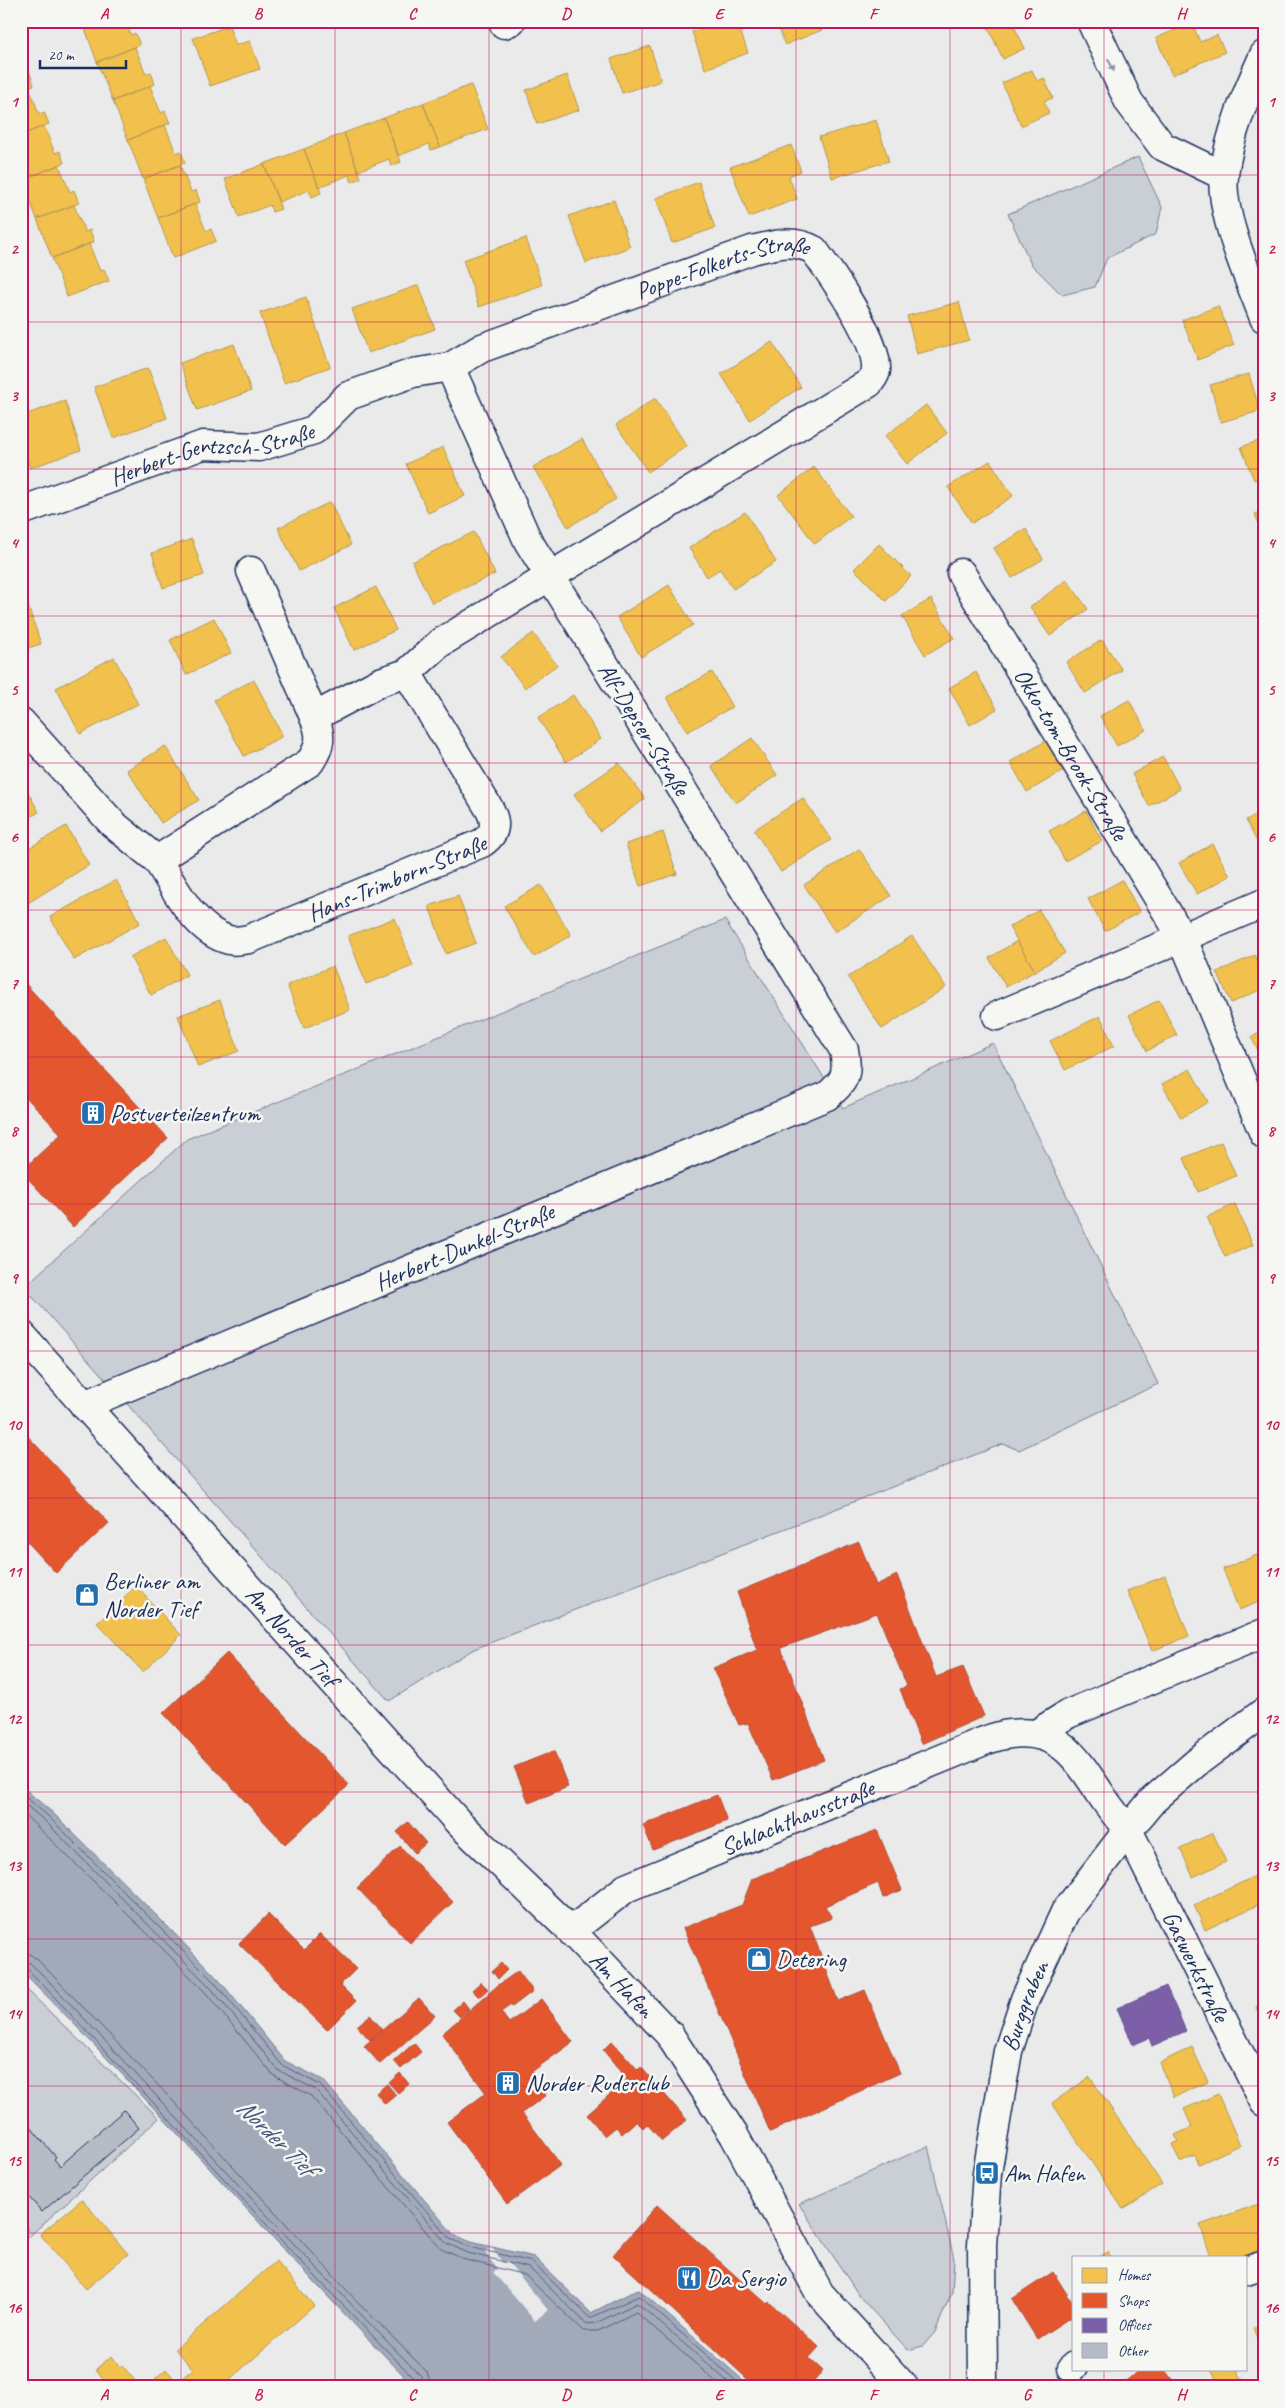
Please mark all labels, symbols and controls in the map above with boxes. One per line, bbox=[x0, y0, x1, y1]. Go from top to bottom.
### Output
text: A bbox=[100, 4, 110, 24]
text: B bbox=[254, 4, 264, 24]
text: C bbox=[408, 4, 418, 24]
text: D bbox=[561, 4, 572, 24]
text: E bbox=[715, 4, 726, 24]
text: F bbox=[869, 4, 880, 24]
text: G bbox=[1023, 4, 1033, 24]
text: H bbox=[1176, 4, 1188, 24]
scale bar bbox=[40, 38, 126, 70]
text: 20 m bbox=[48, 46, 75, 65]
one-way arrow bbox=[1107, 58, 1115, 73]
text: 1 bbox=[10, 92, 19, 112]
text: 1 bbox=[1267, 92, 1276, 112]
street label: Poppe-Folkerts-Straße bbox=[631, 228, 816, 306]
text: 2 bbox=[10, 239, 19, 259]
text: 2 bbox=[1267, 239, 1276, 259]
text: 3 bbox=[10, 386, 19, 406]
text: 3 bbox=[1267, 386, 1276, 406]
street label: Herbert-Gentzsch-Straße bbox=[106, 415, 320, 492]
text: 4 bbox=[10, 533, 19, 553]
text: 4 bbox=[1267, 533, 1276, 553]
street label: Alf-Depser-Straße bbox=[591, 657, 698, 803]
street label: Okko-tom-Brook-Straße bbox=[1007, 663, 1136, 848]
text: 5 bbox=[11, 680, 20, 700]
text: 5 bbox=[1268, 680, 1277, 700]
text: 6 bbox=[10, 827, 19, 847]
street label: Hans-Trimborn-Straße bbox=[303, 827, 493, 928]
text: 6 bbox=[1267, 827, 1276, 847]
text: 7 bbox=[10, 974, 19, 994]
text: 7 bbox=[1267, 974, 1276, 994]
place label: Postverteilzentrum bbox=[110, 1098, 261, 1128]
building icon: Postverteilzentrum bbox=[80, 1100, 106, 1126]
text: 8 bbox=[10, 1121, 19, 1141]
text: 8 bbox=[1267, 1121, 1276, 1141]
street label: Herbert-Dunkel-Straße bbox=[370, 1195, 561, 1297]
text: 9 bbox=[10, 1268, 19, 1288]
text: 9 bbox=[1267, 1268, 1276, 1288]
text: 10 bbox=[7, 1415, 23, 1435]
text: 10 bbox=[1264, 1415, 1280, 1435]
text: 11 bbox=[7, 1562, 23, 1582]
text: 11 bbox=[1264, 1562, 1280, 1582]
place label: Berliner am Norder Tief bbox=[104, 1566, 202, 1624]
street label: Am Norder Tief bbox=[239, 1580, 348, 1697]
shop icon: Berliner am Norder Tief bbox=[74, 1582, 100, 1608]
text: 12 bbox=[7, 1709, 23, 1729]
text: 12 bbox=[1264, 1709, 1280, 1729]
street label: Schlachthausstraße bbox=[716, 1772, 880, 1863]
text: 13 bbox=[7, 1856, 23, 1876]
text: 13 bbox=[1264, 1856, 1280, 1876]
street label: Gaswerkstraße bbox=[1156, 1906, 1237, 2029]
place label: Detering bbox=[776, 1944, 848, 1974]
street label: Am Hafen bbox=[583, 1945, 662, 2025]
shop icon: Detering bbox=[746, 1946, 772, 1972]
street label: Burggraben bbox=[994, 1955, 1056, 2055]
text: 14 bbox=[7, 2004, 23, 2024]
text: 14 bbox=[1264, 2004, 1280, 2024]
place label: Norder Ruderclub bbox=[526, 2068, 670, 2098]
building icon: Norder Ruderclub bbox=[495, 2070, 521, 2096]
water label: Norder Tief bbox=[230, 2092, 328, 2188]
text: 15 bbox=[7, 2151, 23, 2171]
text: 15 bbox=[1264, 2151, 1280, 2171]
place label: Am Hafen bbox=[1004, 2158, 1086, 2188]
bus stop icon: Am Hafen bbox=[974, 2160, 1000, 2186]
legend bbox=[1072, 2256, 1248, 2370]
place label: Da Sergio bbox=[706, 2263, 787, 2293]
restaurant icon: Da Sergio bbox=[676, 2265, 702, 2291]
text: Homes bbox=[1118, 2266, 1152, 2285]
text: Shops bbox=[1118, 2292, 1151, 2311]
text: 16 bbox=[7, 2298, 23, 2318]
text: 16 bbox=[1264, 2298, 1280, 2318]
text: Offices bbox=[1118, 2316, 1152, 2335]
text: Other bbox=[1118, 2342, 1149, 2361]
text: A bbox=[100, 2385, 110, 2405]
text: B bbox=[254, 2385, 264, 2405]
text: C bbox=[408, 2385, 418, 2405]
text: D bbox=[561, 2385, 572, 2405]
text: E bbox=[715, 2385, 726, 2405]
text: F bbox=[869, 2385, 880, 2405]
text: G bbox=[1023, 2385, 1033, 2405]
text: H bbox=[1176, 2385, 1188, 2405]

